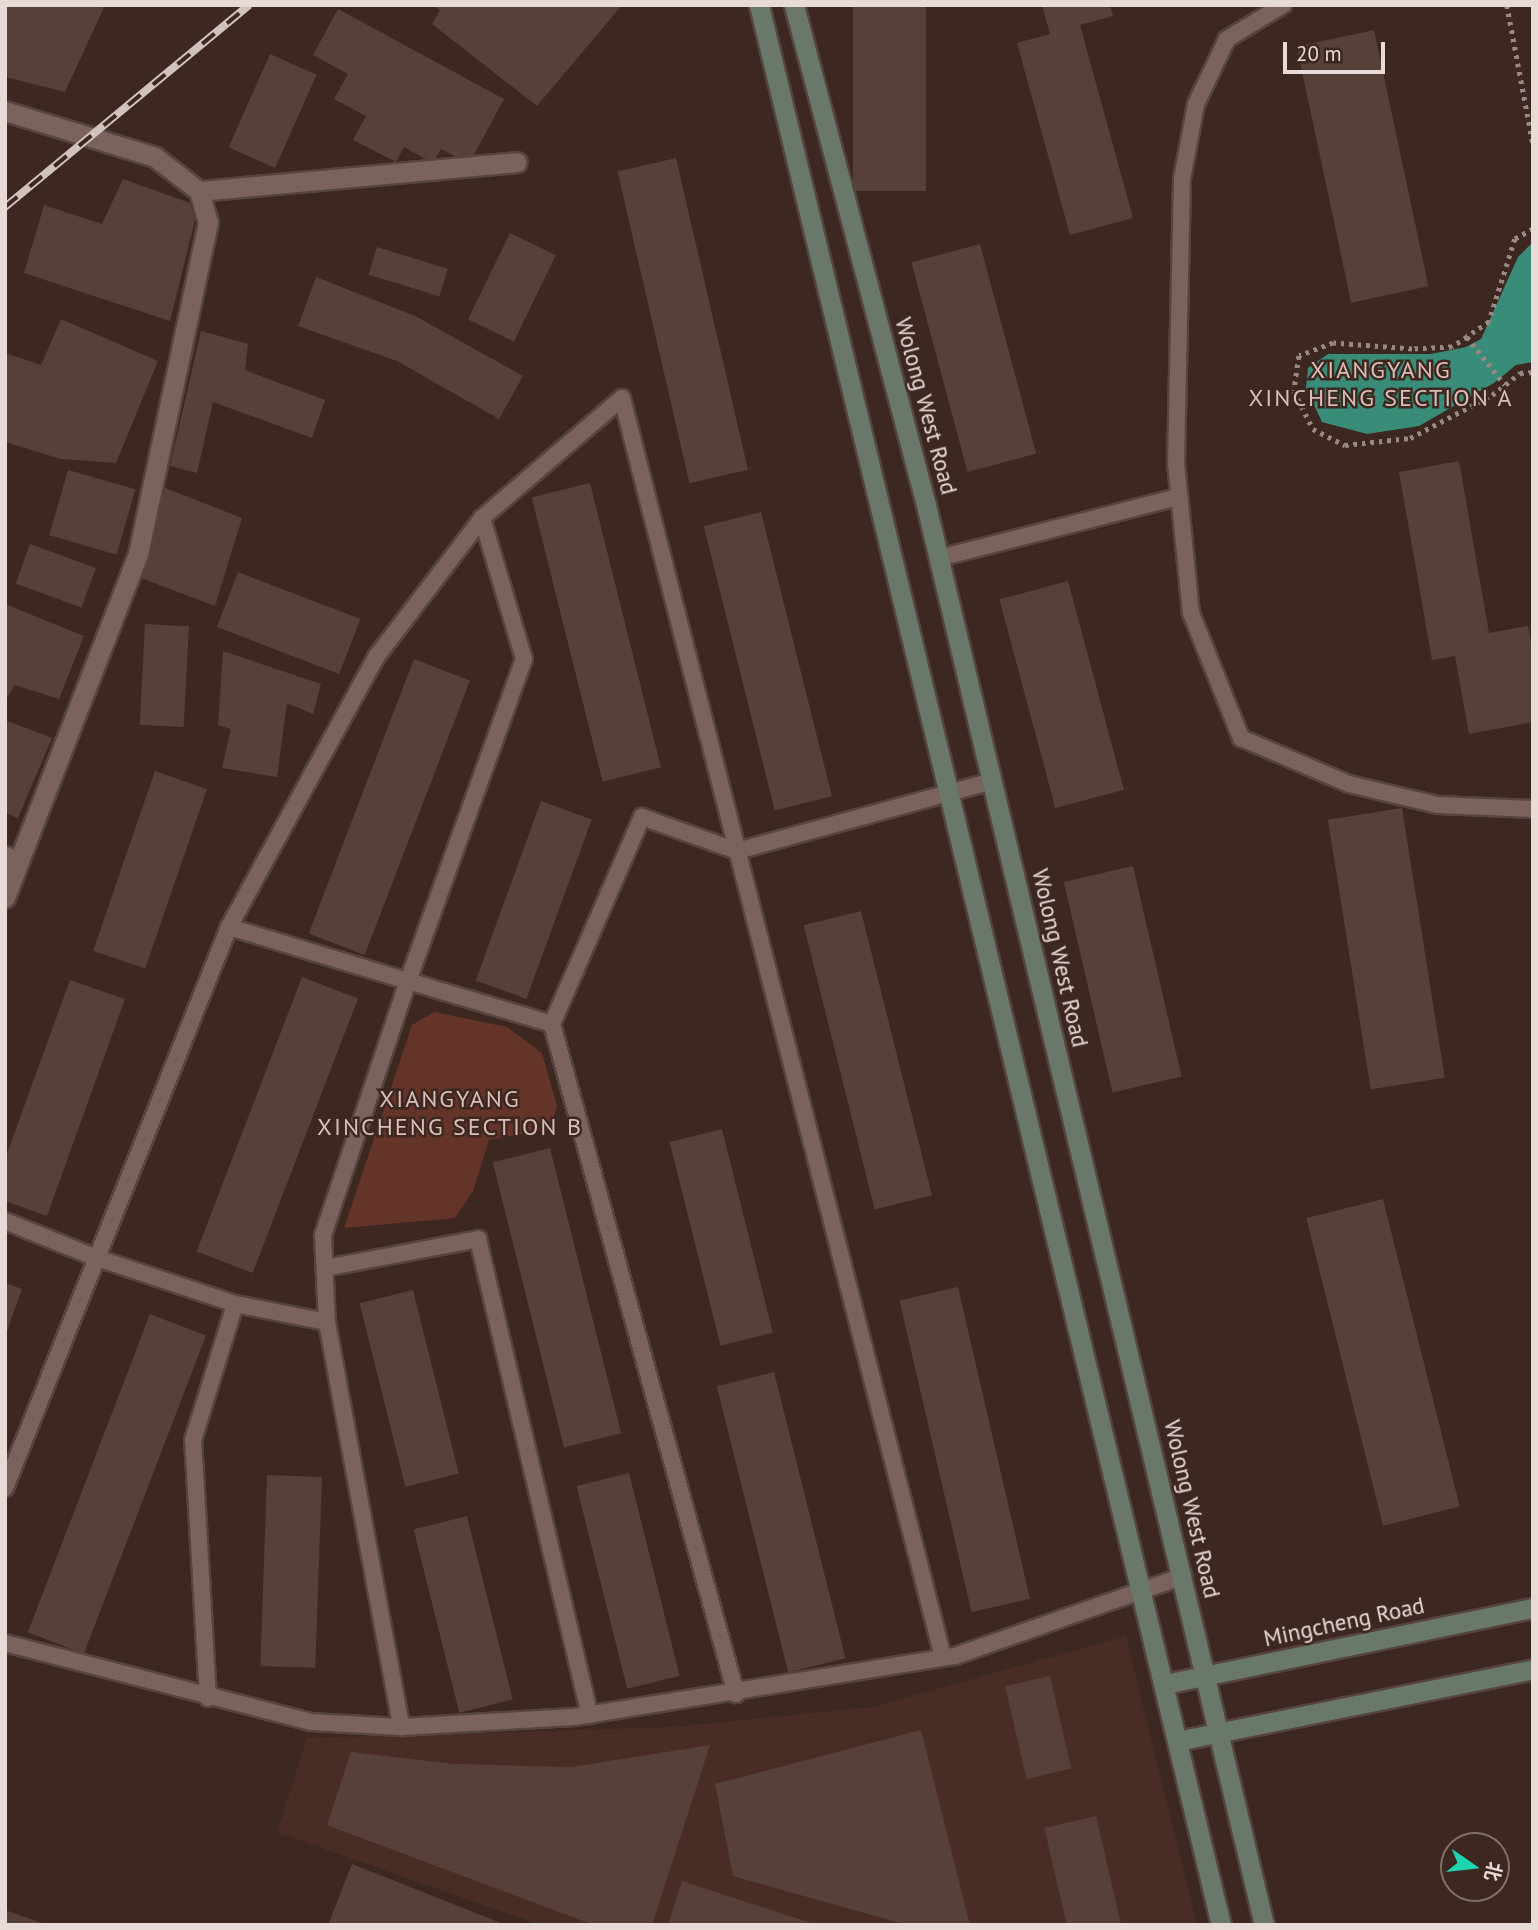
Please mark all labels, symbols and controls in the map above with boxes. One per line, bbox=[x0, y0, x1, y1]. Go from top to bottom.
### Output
scale bar bbox=[1286, 28, 1388, 72]
text: 20 m bbox=[1296, 40, 1342, 67]
street label: Wolong West Road bbox=[889, 314, 963, 498]
district label: XIANGYANG XINCHENG SECTION A bbox=[1250, 356, 1512, 412]
street label: Wolong West Road bbox=[1026, 866, 1094, 1050]
district label: XIANGYANG XINCHENG SECTION B bbox=[319, 1085, 581, 1141]
street label: Wolong West Road bbox=[1158, 1417, 1226, 1601]
street label: Mingcheng Road bbox=[1261, 1591, 1427, 1653]
north arrow bbox=[1440, 1832, 1510, 1902]
text: 北 bbox=[1479, 1859, 1507, 1884]

